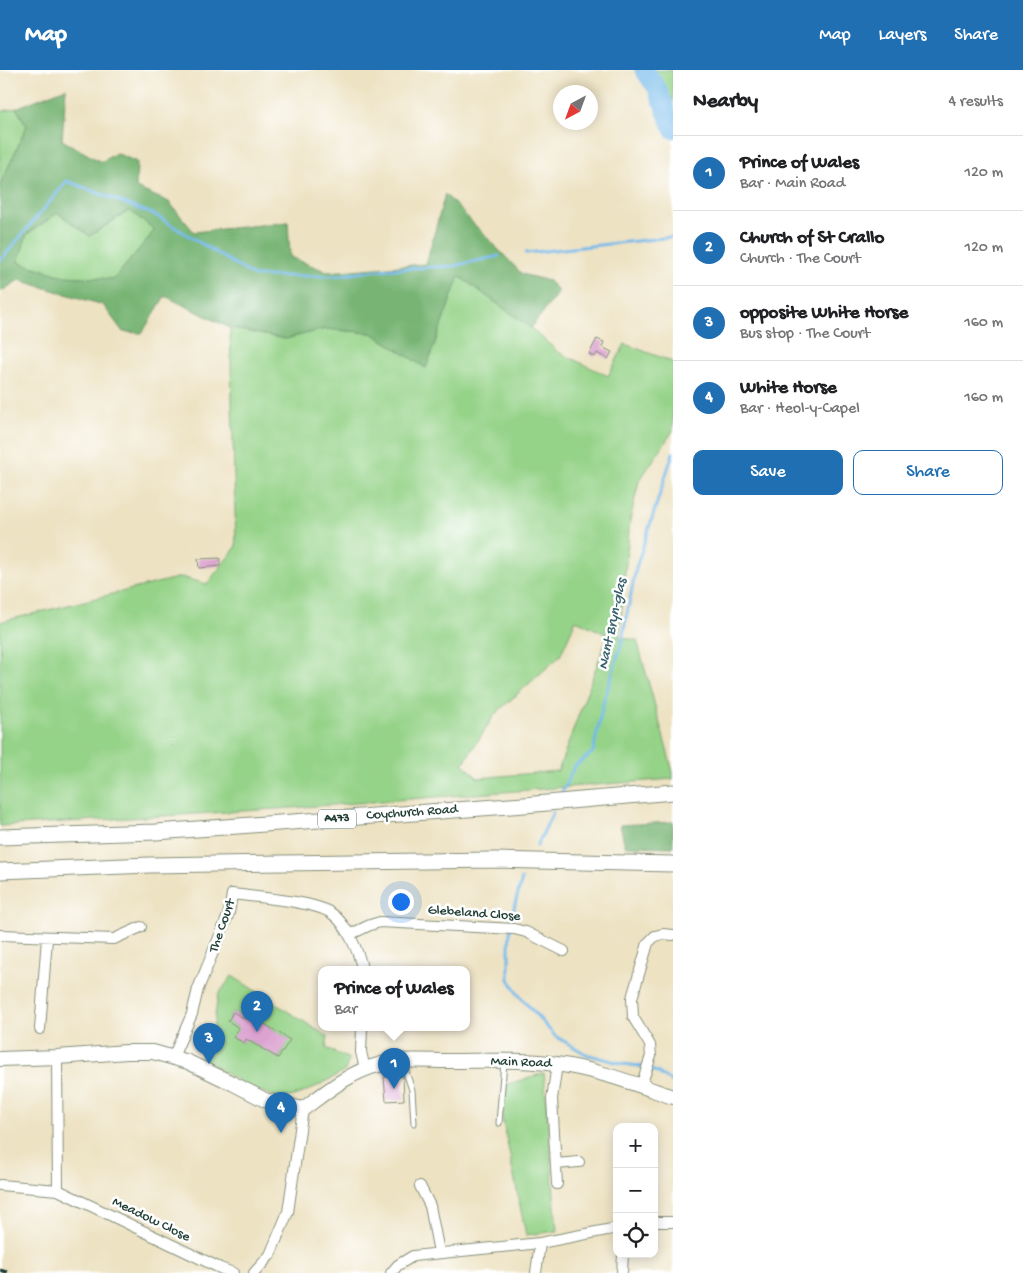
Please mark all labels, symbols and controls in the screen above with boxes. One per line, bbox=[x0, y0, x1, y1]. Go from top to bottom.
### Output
text: Map bbox=[25, 21, 67, 50]
text: Map bbox=[819, 25, 851, 46]
text: Layers bbox=[879, 25, 926, 46]
text: Share bbox=[954, 25, 998, 46]
north arrow bbox=[553, 85, 598, 130]
text: Nearby bbox=[693, 90, 758, 115]
text: 4 results bbox=[948, 93, 1003, 112]
text: Prince of Wales bbox=[740, 152, 859, 175]
text: 1 bbox=[706, 164, 712, 183]
text: 120 m bbox=[964, 164, 1003, 183]
text: Bar · Main Road bbox=[740, 175, 845, 194]
text: Church of St Crallo bbox=[740, 227, 884, 250]
text: 2 bbox=[705, 239, 713, 258]
text: 120 m bbox=[964, 239, 1003, 258]
text: Church · The Court bbox=[740, 250, 861, 269]
text: opposite White Horse bbox=[740, 302, 908, 325]
text: 3 bbox=[705, 314, 713, 333]
text: 160 m bbox=[964, 314, 1003, 333]
text: Bus stop · The Court bbox=[740, 325, 870, 344]
text: White Horse bbox=[740, 377, 837, 400]
text: 4 bbox=[705, 389, 713, 408]
text: 160 m bbox=[964, 389, 1003, 408]
text: Bar · Heol-y-Capel bbox=[740, 400, 860, 419]
button: Save bbox=[693, 450, 843, 495]
button: Share bbox=[853, 450, 1003, 495]
water label: Nant Bryn-glas bbox=[595, 575, 632, 671]
street label: Coychurch Road bbox=[366, 801, 460, 825]
road number: A473 bbox=[318, 810, 356, 829]
your location bbox=[388, 889, 414, 915]
street label: The Court bbox=[206, 896, 240, 956]
street label: Glebeland Close bbox=[427, 902, 522, 926]
popup bbox=[318, 966, 470, 1031]
text: Prince of Wales bbox=[335, 978, 453, 1001]
pin: 2 bbox=[241, 991, 273, 1032]
text: Bar bbox=[335, 1001, 357, 1020]
pin: 3 bbox=[193, 1023, 225, 1064]
pin: 1 bbox=[378, 1048, 410, 1089]
street label: Main Road bbox=[490, 1053, 554, 1073]
pin: 4 bbox=[265, 1092, 297, 1133]
map controls bbox=[613, 1123, 658, 1258]
button: + bbox=[613, 1123, 658, 1168]
button: − bbox=[613, 1168, 658, 1213]
street label: Meadow Close bbox=[109, 1194, 193, 1247]
button: locate bbox=[613, 1213, 658, 1258]

